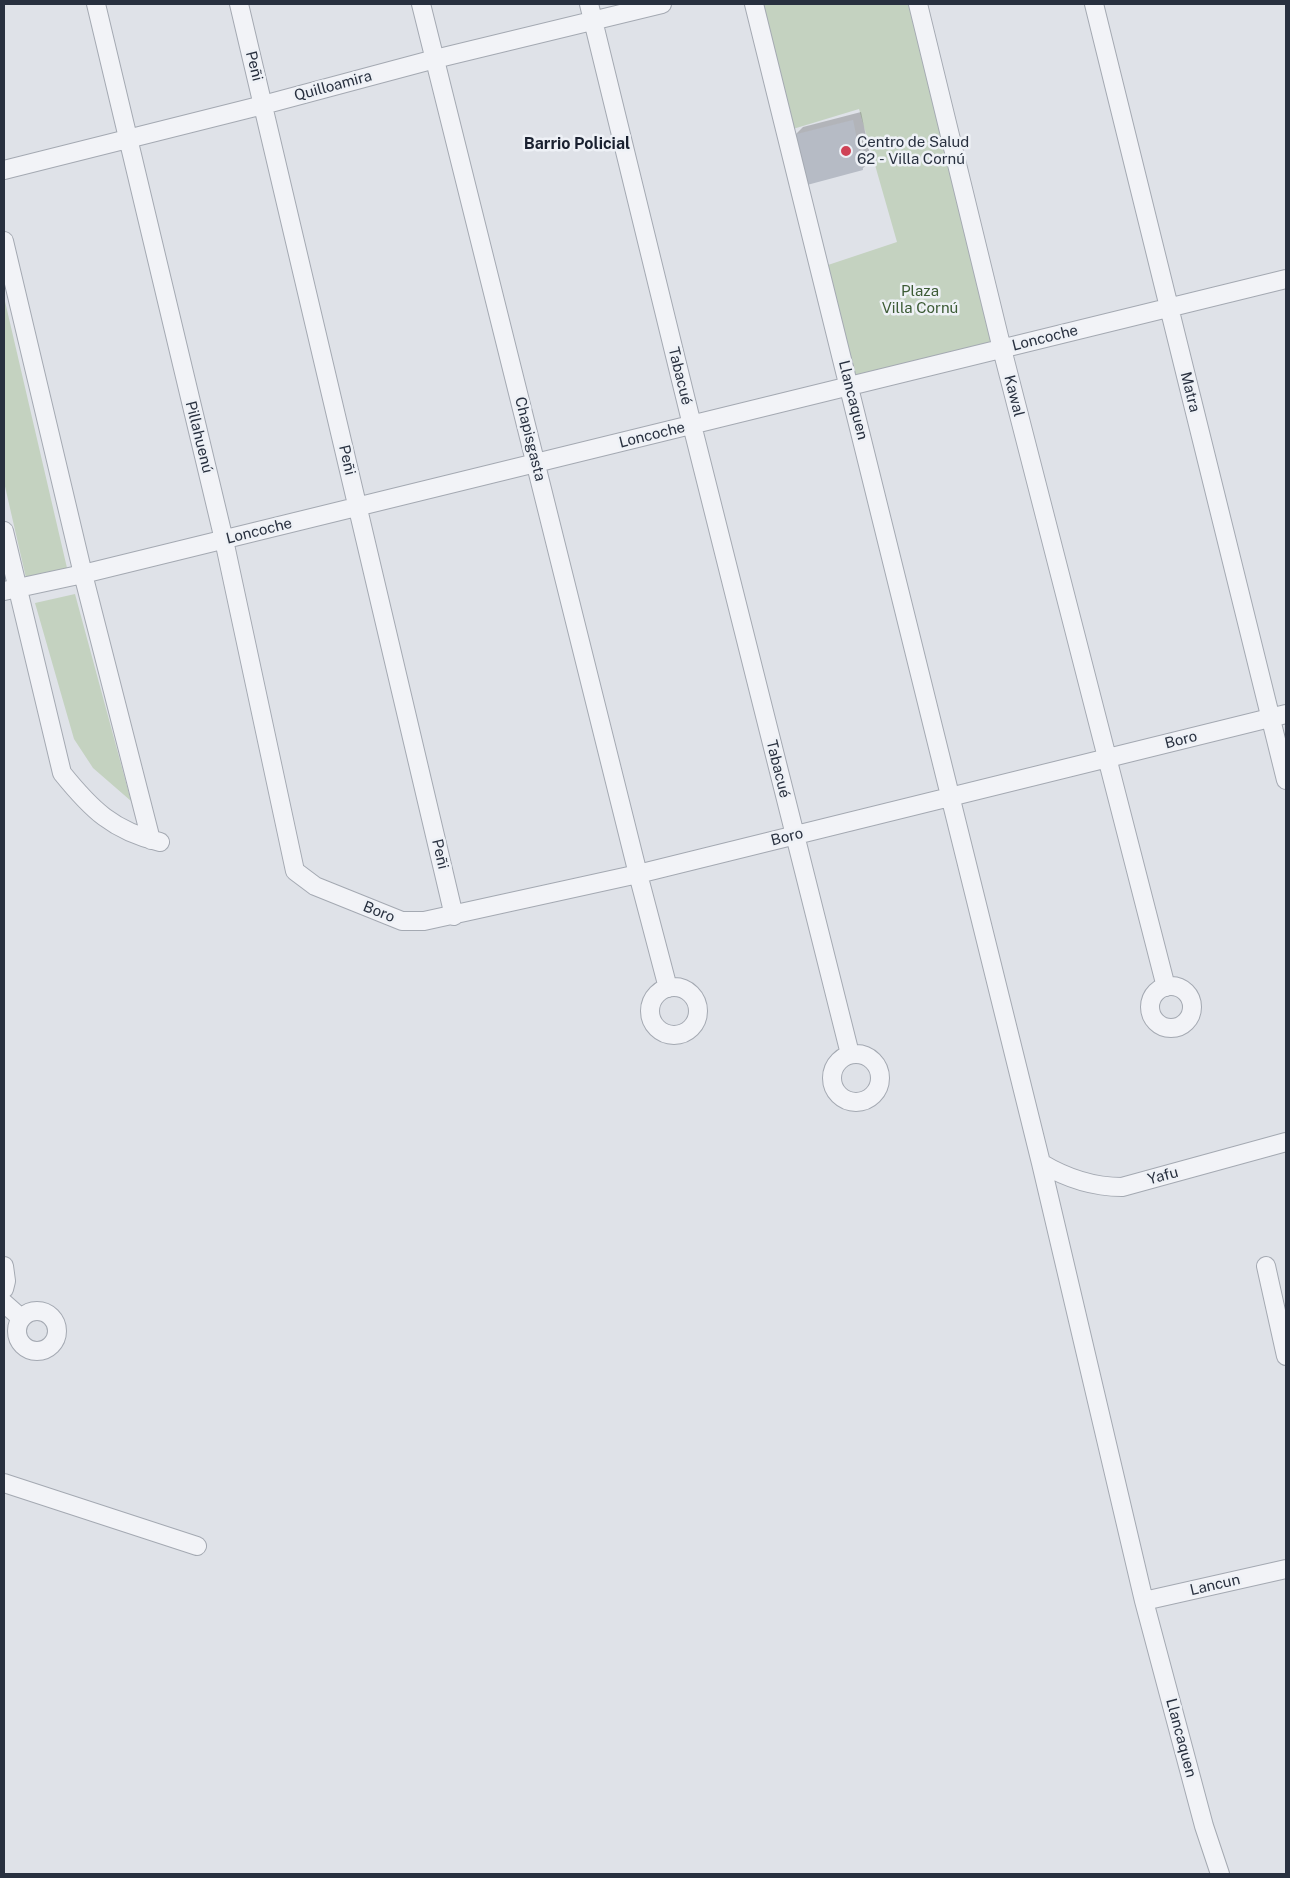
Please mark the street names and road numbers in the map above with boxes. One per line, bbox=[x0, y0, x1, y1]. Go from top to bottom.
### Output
street label: Peñi bbox=[242, 49, 266, 83]
street label: Quilloamira bbox=[292, 67, 374, 105]
street label: Loncoche bbox=[1010, 321, 1080, 355]
street label: Tabacué bbox=[664, 345, 696, 407]
street label: Llancaquen bbox=[834, 358, 872, 442]
street label: Matra bbox=[1176, 370, 1204, 414]
street label: Kawal bbox=[1000, 373, 1028, 419]
street label: Chapisgasta bbox=[511, 395, 549, 483]
street label: Pillahuenú bbox=[181, 399, 217, 475]
street label: Loncoche bbox=[617, 418, 687, 452]
street label: Peñi bbox=[335, 443, 359, 477]
street label: Loncoche bbox=[224, 514, 294, 548]
street label: Boro bbox=[1163, 727, 1199, 753]
street label: Tabacué bbox=[762, 738, 794, 800]
street label: Boro bbox=[769, 824, 805, 850]
street label: Peñi bbox=[428, 837, 452, 871]
street label: Boro bbox=[360, 898, 398, 926]
street label: Yafu bbox=[1146, 1163, 1180, 1189]
street label: Lancun bbox=[1188, 1570, 1242, 1600]
street label: Llancaquen bbox=[1162, 1696, 1200, 1780]

